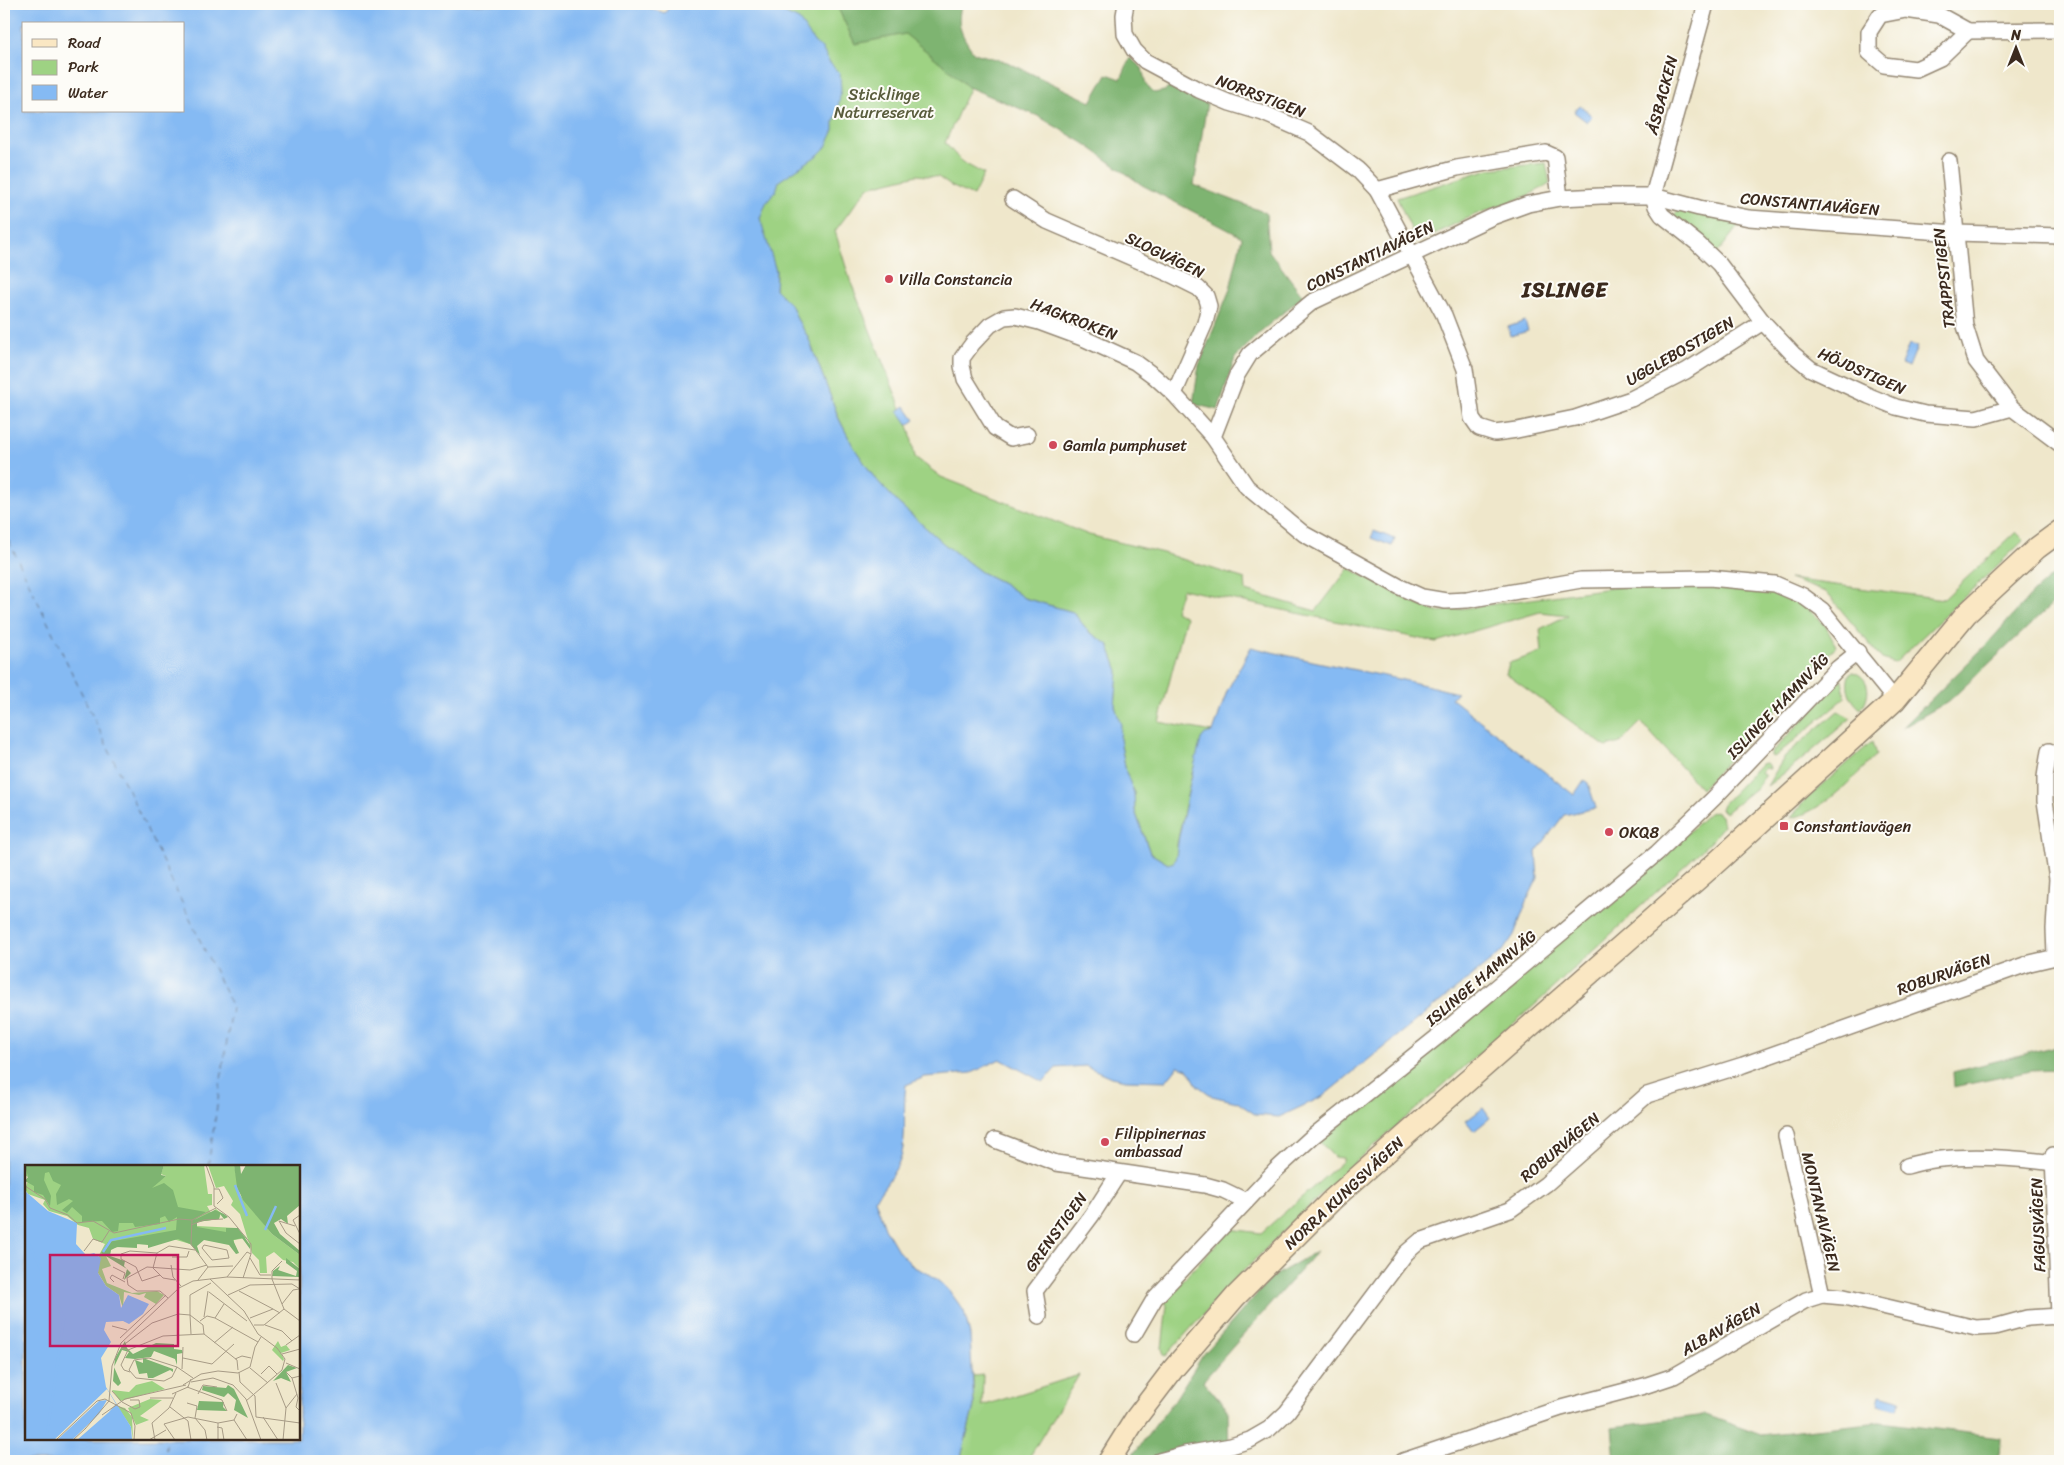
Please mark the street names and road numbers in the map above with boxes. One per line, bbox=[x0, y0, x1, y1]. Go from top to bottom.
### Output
street label: ÅSBACKEN bbox=[1637, 52, 1687, 139]
street label: NORRSTIGEN bbox=[1212, 66, 1310, 126]
street label: CONSTANTIAVÄGEN bbox=[1739, 183, 1881, 225]
street label: CONSTANTIAVÄGEN bbox=[1301, 212, 1439, 300]
street label: SLOGVÄGEN bbox=[1120, 223, 1210, 287]
street label: TRAPPSTIGEN bbox=[1924, 226, 1964, 330]
street label: HAGKROKEN bbox=[1026, 289, 1122, 349]
street label: UGGLEBOSTIGEN bbox=[1620, 308, 1741, 394]
street label: HÖJDSTIGEN bbox=[1813, 339, 1911, 403]
street label: ISLINGE HAMNVÄG bbox=[1719, 646, 1837, 767]
street label: ISLINGE HAMNVÄG bbox=[1418, 922, 1543, 1034]
street label: ROBURVÄGEN bbox=[1893, 944, 1995, 1004]
street label: ROBURVÄGEN bbox=[1513, 1104, 1607, 1190]
street label: NORRA KUNGSVÄGEN bbox=[1277, 1129, 1411, 1257]
street label: MONTANAVÄGEN bbox=[1793, 1149, 1849, 1275]
street label: FAGUSVÄGEN bbox=[2022, 1177, 2054, 1273]
street label: GRENSTIGEN bbox=[1017, 1186, 1095, 1278]
street label: ALBAVÄGEN bbox=[1675, 1294, 1767, 1364]

